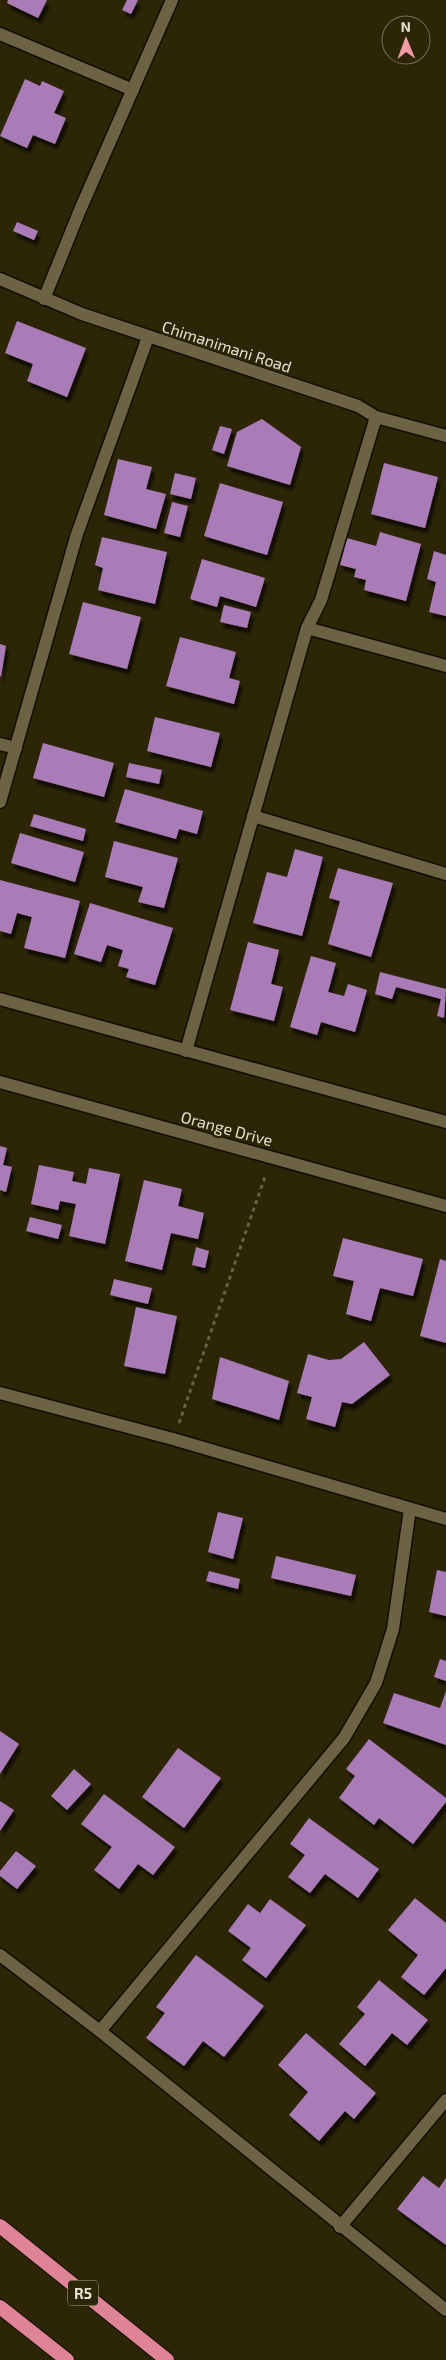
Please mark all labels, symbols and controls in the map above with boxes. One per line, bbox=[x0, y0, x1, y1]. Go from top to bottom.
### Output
north arrow bbox=[381, 15, 431, 65]
text: N bbox=[401, 18, 411, 35]
street label: Chimanimani Road bbox=[160, 316, 294, 376]
street label: Orange Drive bbox=[179, 1107, 275, 1149]
road number: R5 bbox=[68, 2280, 98, 2306]

